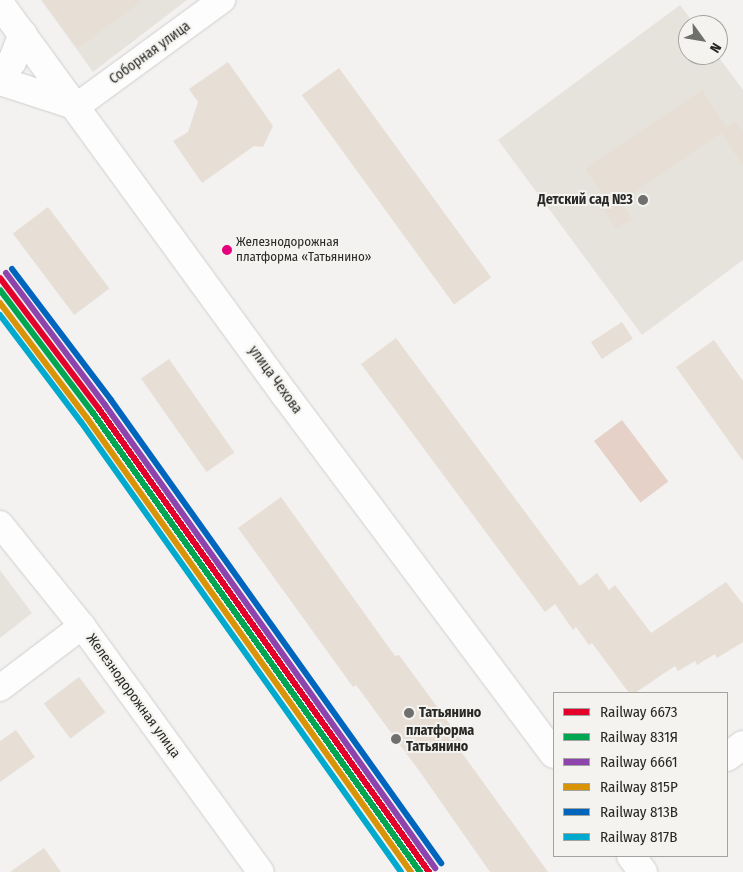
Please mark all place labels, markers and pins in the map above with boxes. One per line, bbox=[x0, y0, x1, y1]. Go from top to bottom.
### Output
place label: Детский сад №3 bbox=[538, 192, 633, 208]
marker: Детский сад №3 bbox=[637, 194, 649, 206]
place label: Железнодорожная платформа «Татьянино» bbox=[236, 235, 372, 266]
marker: Железнодорожная платформа «Татьянино» bbox=[222, 245, 232, 255]
place label: Татьянино bbox=[419, 705, 481, 721]
marker: Татьянино bbox=[403, 707, 415, 719]
place label: платформа Татьянино bbox=[406, 723, 474, 756]
marker: платформа Татьянино bbox=[390, 733, 402, 745]

